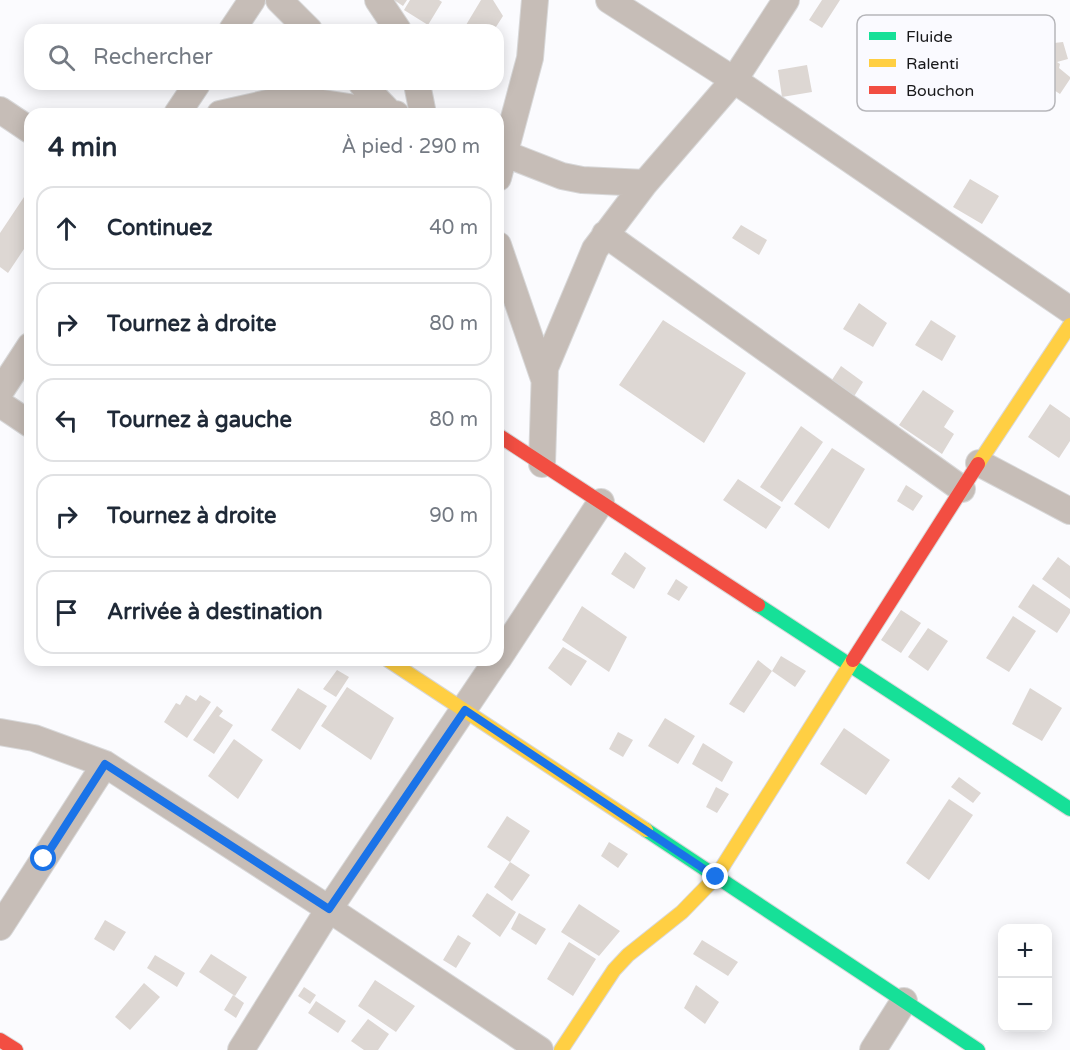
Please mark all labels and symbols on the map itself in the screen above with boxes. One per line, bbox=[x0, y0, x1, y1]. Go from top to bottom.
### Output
legend bbox=[857, 15, 1055, 111]
text: Fluide bbox=[906, 27, 952, 47]
text: Ralenti bbox=[906, 54, 959, 74]
text: Bouchon bbox=[906, 81, 974, 101]
route start bbox=[30, 845, 56, 871]
route end bbox=[702, 863, 728, 889]

